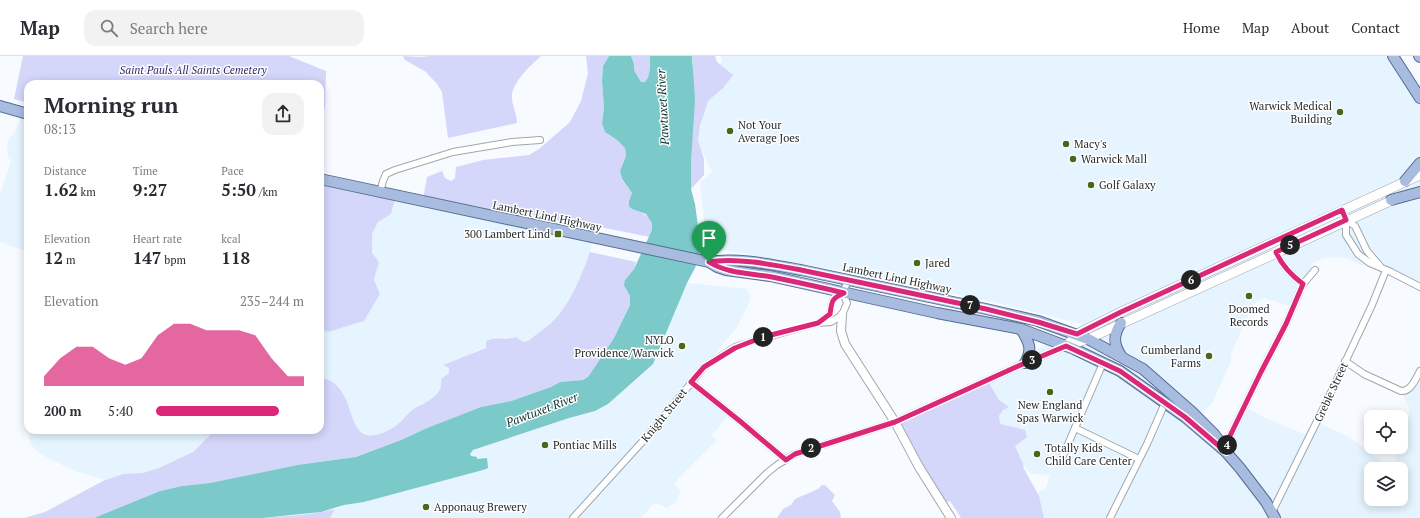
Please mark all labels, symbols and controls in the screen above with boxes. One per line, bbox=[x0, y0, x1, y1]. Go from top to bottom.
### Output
search box bbox=[84, 10, 364, 46]
text: Map bbox=[20, 15, 60, 40]
icon: search bbox=[98, 17, 120, 39]
text: Search here bbox=[130, 18, 208, 38]
text: Home bbox=[1183, 18, 1220, 37]
text: Map bbox=[1242, 18, 1269, 37]
text: About bbox=[1291, 18, 1329, 37]
text: Contact bbox=[1351, 18, 1400, 37]
park label: Saint Pauls All Saints Cemetery bbox=[120, 63, 267, 77]
water label: Pawtuxet River bbox=[653, 67, 672, 146]
text: Morning run bbox=[44, 90, 178, 119]
button: share bbox=[262, 93, 304, 135]
place label: Warwick Medical Building bbox=[1249, 99, 1332, 126]
marker: Warwick Medical Building bbox=[1335, 107, 1345, 117]
place label: Not Your Average Joes bbox=[738, 118, 800, 145]
text: 08:13 bbox=[44, 120, 76, 138]
marker: Not Your Average Joes bbox=[725, 126, 735, 136]
place label: Macy's bbox=[1074, 137, 1107, 151]
marker: Macy's bbox=[1061, 139, 1071, 149]
place label: Warwick Mall bbox=[1081, 152, 1147, 166]
marker: Warwick Mall bbox=[1068, 154, 1078, 164]
text: Distance bbox=[44, 164, 87, 178]
text: Time bbox=[133, 164, 158, 178]
text: Pace bbox=[221, 164, 244, 178]
text: 1.62 bbox=[44, 178, 78, 201]
text: 9:27 bbox=[133, 178, 167, 201]
text: 5:50 bbox=[221, 178, 256, 201]
place label: Golf Galaxy bbox=[1099, 178, 1156, 192]
marker: Golf Galaxy bbox=[1086, 180, 1096, 190]
text: km bbox=[78, 185, 96, 199]
text: /km bbox=[256, 185, 278, 199]
street label: Lambert Lind Highway bbox=[491, 198, 603, 234]
pin bbox=[692, 221, 726, 262]
place label: 300 Lambert Lind bbox=[464, 227, 550, 241]
icon: arrive bbox=[698, 227, 720, 249]
marker: 300 Lambert Lind bbox=[553, 229, 563, 239]
text: Elevation bbox=[44, 232, 90, 246]
text: Heart rate bbox=[133, 232, 182, 246]
text: kcal bbox=[221, 232, 241, 246]
pin: 5 bbox=[1280, 235, 1300, 255]
text: 5 bbox=[1287, 238, 1293, 252]
text: 12 bbox=[44, 246, 63, 269]
text: 147 bbox=[133, 246, 161, 269]
text: 118 bbox=[221, 246, 250, 269]
text: m bbox=[63, 253, 75, 267]
text: bpm bbox=[161, 253, 186, 267]
place label: Jared bbox=[925, 256, 950, 270]
marker: Jared bbox=[912, 258, 922, 268]
street label: Lambert Lind Highway bbox=[841, 260, 953, 296]
pin: 6 bbox=[1181, 270, 1201, 290]
text: 6 bbox=[1188, 273, 1194, 287]
marker: Doomed Records bbox=[1244, 291, 1254, 301]
text: Elevation bbox=[44, 292, 99, 310]
text: 235–244 m bbox=[240, 292, 304, 310]
pin: 7 bbox=[960, 295, 980, 315]
text: 7 bbox=[967, 298, 973, 312]
place label: Doomed Records bbox=[1228, 302, 1270, 329]
pin: 1 bbox=[753, 327, 773, 347]
text: 1 bbox=[760, 330, 766, 344]
place label: NYLO Providence/Warwick bbox=[574, 333, 674, 360]
marker: NYLO Providence/Warwick bbox=[677, 341, 687, 351]
place label: Cumberland Farms bbox=[1141, 343, 1201, 370]
pin: 3 bbox=[1022, 350, 1042, 370]
marker: Cumberland Farms bbox=[1204, 351, 1214, 361]
text: 3 bbox=[1029, 353, 1035, 367]
street label: Greble Street bbox=[1311, 360, 1351, 424]
street label: Knight Street bbox=[638, 385, 690, 445]
marker: New England Spas Warwick bbox=[1045, 387, 1055, 397]
water label: Pawtuxet River bbox=[503, 388, 581, 431]
place label: New England Spas Warwick bbox=[1017, 398, 1084, 425]
text: 200 m bbox=[44, 402, 82, 420]
text: 5:40 bbox=[108, 402, 133, 420]
map controls bbox=[1364, 410, 1408, 506]
button: locate bbox=[1364, 410, 1408, 454]
pin: 4 bbox=[1217, 435, 1237, 455]
place label: Pontiac Mills bbox=[553, 438, 617, 452]
pin: 2 bbox=[801, 438, 821, 458]
text: 4 bbox=[1224, 438, 1230, 452]
marker: Pontiac Mills bbox=[540, 440, 550, 450]
text: 2 bbox=[808, 441, 814, 455]
place label: Totally Kids Child Care Center bbox=[1045, 441, 1133, 468]
marker: Totally Kids Child Care Center bbox=[1032, 449, 1042, 459]
button: layers bbox=[1364, 462, 1408, 506]
place label: Apponaug Brewery bbox=[434, 500, 527, 514]
marker: Apponaug Brewery bbox=[421, 502, 431, 512]

